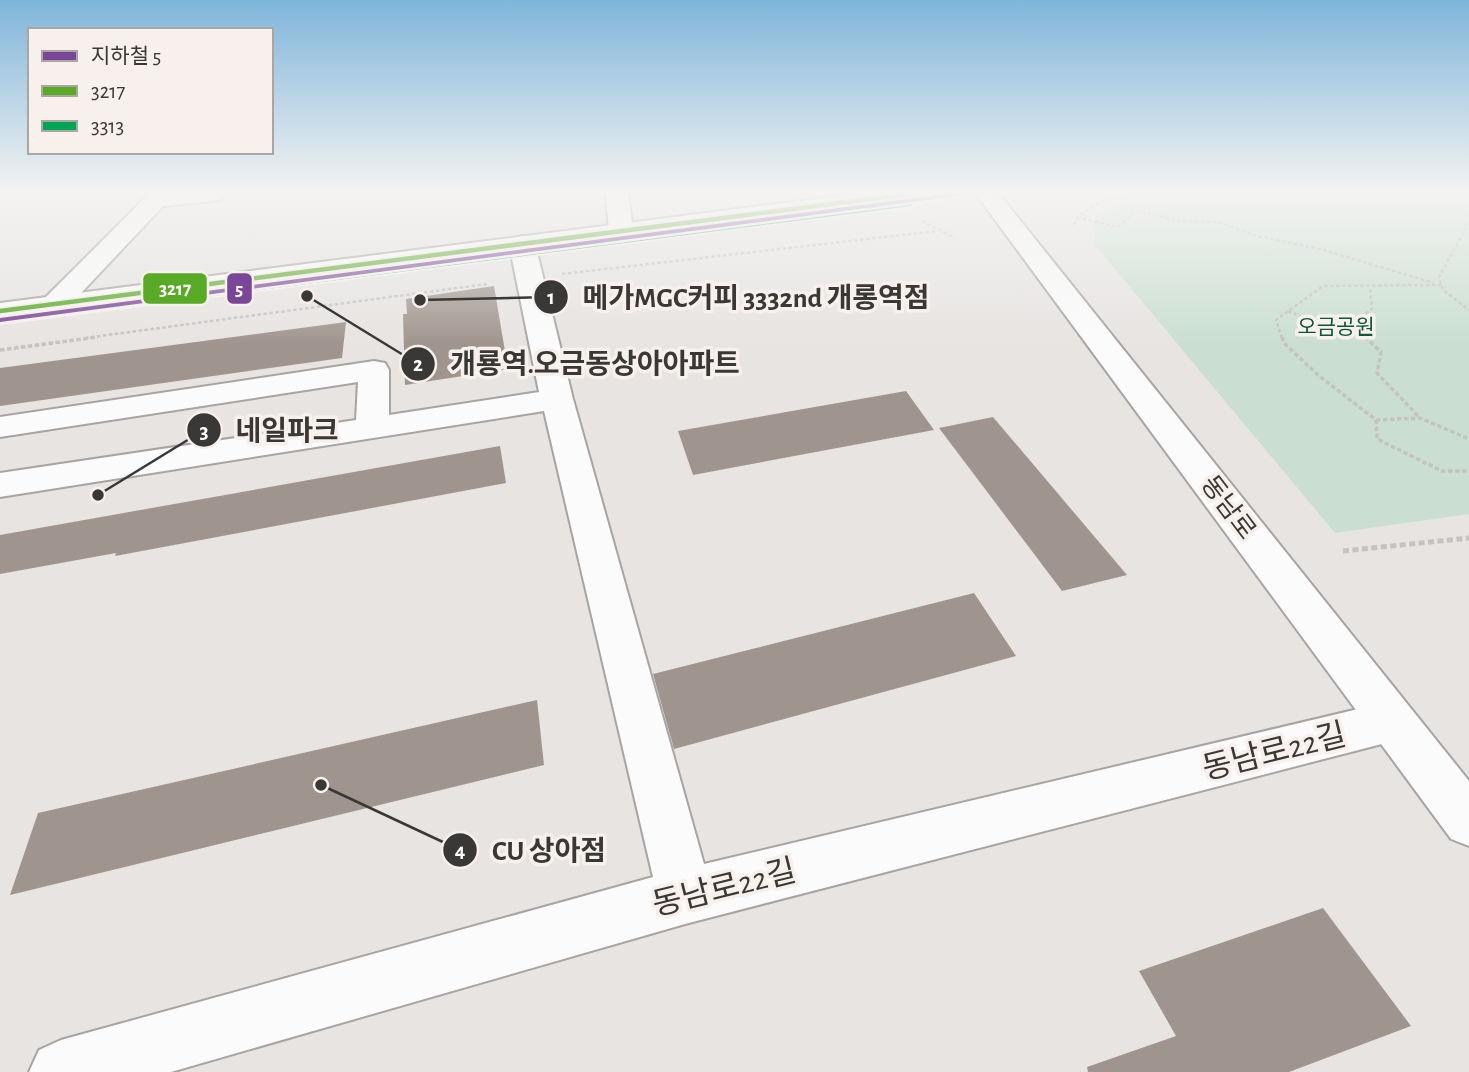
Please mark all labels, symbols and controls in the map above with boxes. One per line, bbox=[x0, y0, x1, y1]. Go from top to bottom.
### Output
legend bbox=[28, 28, 273, 154]
text: 지하철 5 bbox=[91, 45, 161, 67]
text: 3217 bbox=[91, 81, 125, 102]
text: 3313 bbox=[91, 116, 124, 137]
line badge: 3217 bbox=[142, 272, 208, 305]
line badge: 5 bbox=[226, 272, 253, 305]
callout: 메가MGC커피 3332nd 개롱역점 bbox=[533, 272, 943, 321]
text: 3217 bbox=[159, 280, 191, 299]
text: 5 bbox=[235, 280, 243, 299]
text: 메가MGC커피 3332nd 개롱역점 bbox=[582, 283, 930, 313]
text: 1 bbox=[547, 287, 555, 308]
park label: 오금공원 bbox=[1297, 316, 1375, 338]
callout: 개룡역.오금동상아아파트 bbox=[401, 339, 753, 388]
text: 개룡역.오금동상아아파트 bbox=[450, 349, 740, 379]
text: 2 bbox=[413, 354, 423, 375]
callout: 네일파크 bbox=[187, 406, 353, 455]
text: 네일파크 bbox=[235, 416, 339, 446]
text: 3 bbox=[199, 421, 209, 442]
street label: 동남로 bbox=[1196, 471, 1261, 544]
street label: 동남로22길 bbox=[1199, 718, 1349, 785]
callout: CU 상아점 bbox=[443, 825, 620, 874]
text: CU 상아점 bbox=[492, 836, 606, 866]
text: 4 bbox=[455, 840, 465, 861]
street label: 동남로22길 bbox=[649, 854, 799, 921]

